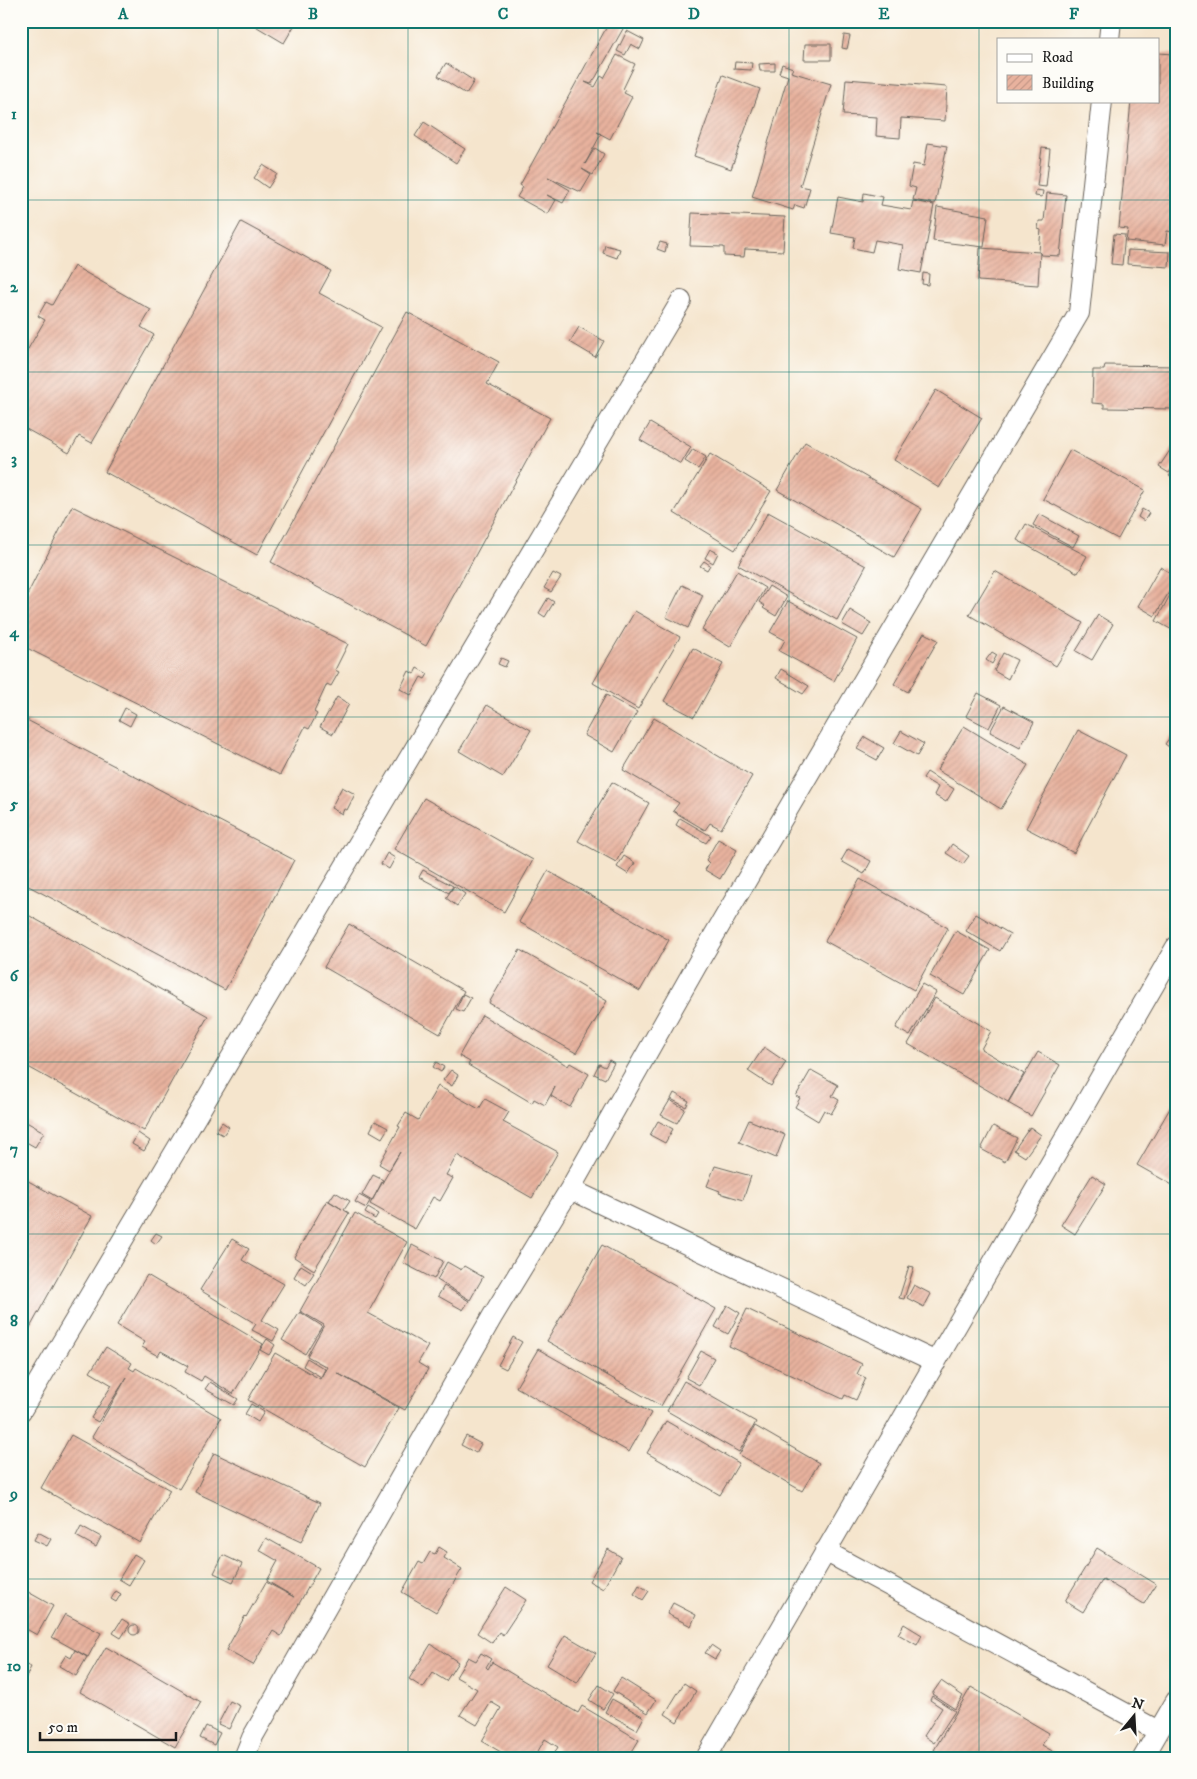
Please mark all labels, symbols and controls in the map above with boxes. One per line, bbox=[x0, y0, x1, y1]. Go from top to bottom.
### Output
text: A bbox=[117, 4, 129, 24]
text: B bbox=[308, 4, 318, 24]
text: C bbox=[498, 4, 508, 24]
text: D bbox=[688, 4, 700, 24]
text: E bbox=[878, 4, 890, 24]
text: F bbox=[1069, 4, 1079, 24]
legend bbox=[997, 38, 1160, 102]
text: Road bbox=[1042, 48, 1074, 67]
text: Building bbox=[1042, 74, 1094, 93]
text: 1 bbox=[11, 104, 17, 124]
text: 2 bbox=[10, 277, 19, 297]
text: 3 bbox=[11, 449, 17, 469]
text: 4 bbox=[8, 622, 19, 642]
text: 5 bbox=[9, 794, 18, 814]
text: 6 bbox=[10, 966, 20, 986]
text: 7 bbox=[10, 1139, 18, 1159]
text: 8 bbox=[10, 1311, 18, 1331]
text: 9 bbox=[9, 1484, 18, 1504]
text: 10 bbox=[7, 1656, 22, 1676]
north arrow bbox=[1110, 1692, 1160, 1742]
text: N bbox=[1129, 1694, 1146, 1715]
scale bar bbox=[40, 1709, 176, 1741]
text: 50 m bbox=[48, 1718, 78, 1737]

